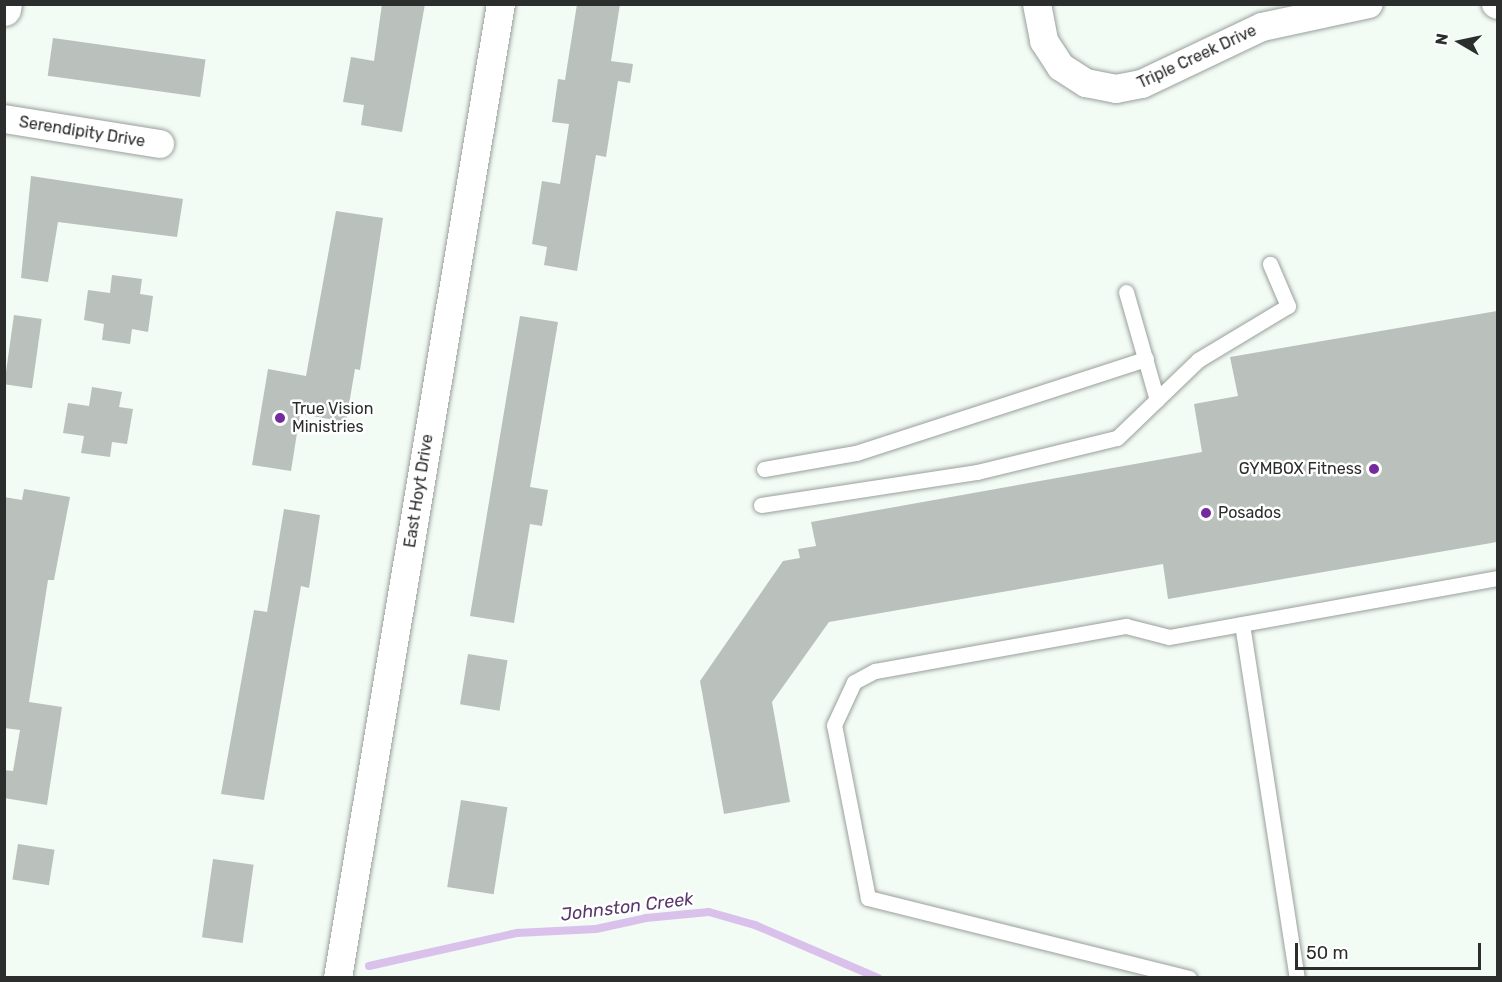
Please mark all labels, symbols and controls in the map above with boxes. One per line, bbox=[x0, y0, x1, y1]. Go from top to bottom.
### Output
north arrow bbox=[1430, 12, 1490, 72]
street label: Triple Creek Drive bbox=[1134, 21, 1260, 93]
text: N bbox=[1431, 32, 1452, 46]
street label: Serendipity Drive bbox=[17, 113, 147, 151]
place label: True Vision Ministries bbox=[292, 399, 374, 437]
marker: True Vision Ministries bbox=[273, 411, 287, 425]
street label: East Hoyt Drive bbox=[401, 433, 437, 549]
place label: GYMBOX Fitness bbox=[1239, 459, 1362, 479]
marker: GYMBOX Fitness bbox=[1367, 462, 1381, 476]
place label: Posados bbox=[1218, 503, 1281, 523]
marker: Posados bbox=[1199, 506, 1213, 520]
water label: Johnston Creek bbox=[559, 888, 695, 926]
scale bar bbox=[1298, 931, 1484, 969]
text: 50 m bbox=[1306, 942, 1349, 964]

